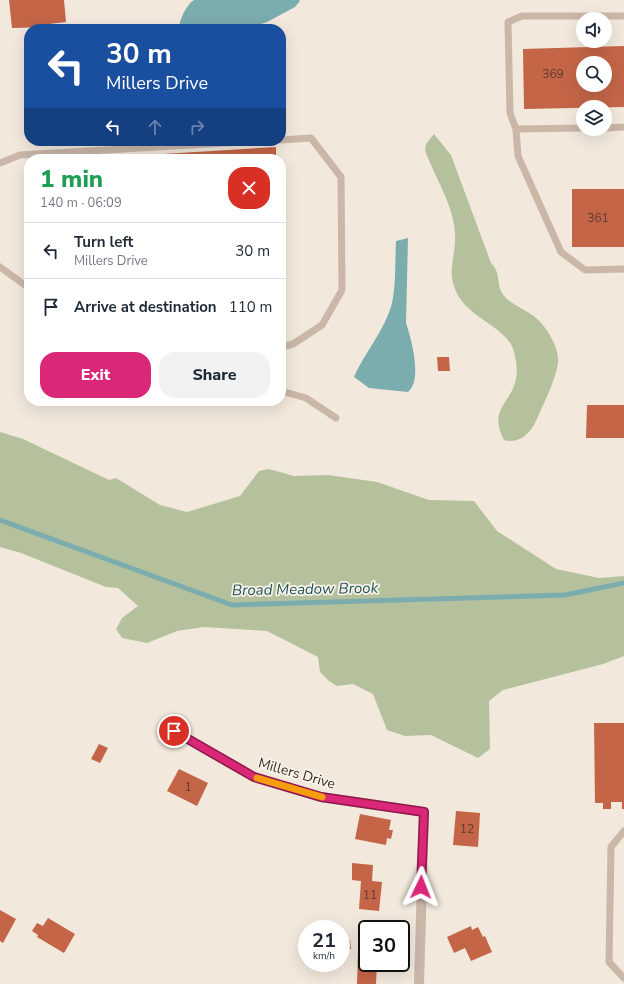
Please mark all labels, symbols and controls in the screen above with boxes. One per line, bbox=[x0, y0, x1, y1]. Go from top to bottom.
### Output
map controls bbox=[576, 12, 612, 136]
button: sound bbox=[576, 12, 612, 48]
text: 30 m bbox=[106, 35, 172, 73]
icon: left bbox=[40, 40, 92, 92]
button: search bbox=[576, 56, 612, 92]
house number: 369 bbox=[542, 66, 564, 82]
text: Millers Drive bbox=[106, 71, 208, 95]
button: layers bbox=[576, 100, 612, 136]
icon: left bbox=[102, 116, 124, 138]
icon: ahead bbox=[144, 116, 166, 138]
icon: right bbox=[186, 116, 208, 138]
text: 1 min bbox=[40, 163, 103, 195]
button: close bbox=[228, 167, 270, 209]
text: 140 m · 06:09 bbox=[40, 194, 122, 212]
house number: 361 bbox=[587, 210, 609, 226]
text: Turn left bbox=[74, 232, 133, 252]
icon: left bbox=[40, 240, 62, 262]
text: 30 m bbox=[235, 241, 270, 261]
text: Millers Drive bbox=[74, 252, 148, 270]
icon: arrive bbox=[40, 296, 62, 318]
text: Arrive at destination bbox=[74, 297, 217, 317]
text: 110 m bbox=[229, 297, 272, 317]
button: Exit bbox=[40, 352, 151, 398]
button: Share bbox=[159, 352, 270, 398]
water label: Broad Meadow Brook bbox=[232, 578, 379, 600]
pin bbox=[157, 714, 191, 748]
icon: arrive bbox=[163, 720, 185, 742]
street label: Millers Drive bbox=[256, 753, 338, 794]
house number: 1 bbox=[184, 779, 192, 795]
house number: 12 bbox=[460, 821, 474, 837]
position arrow bbox=[400, 866, 442, 908]
house number: 11 bbox=[363, 887, 377, 903]
speed limit sign: 30 bbox=[358, 920, 410, 972]
text: 21 bbox=[312, 927, 336, 954]
text: km/h bbox=[313, 949, 335, 963]

